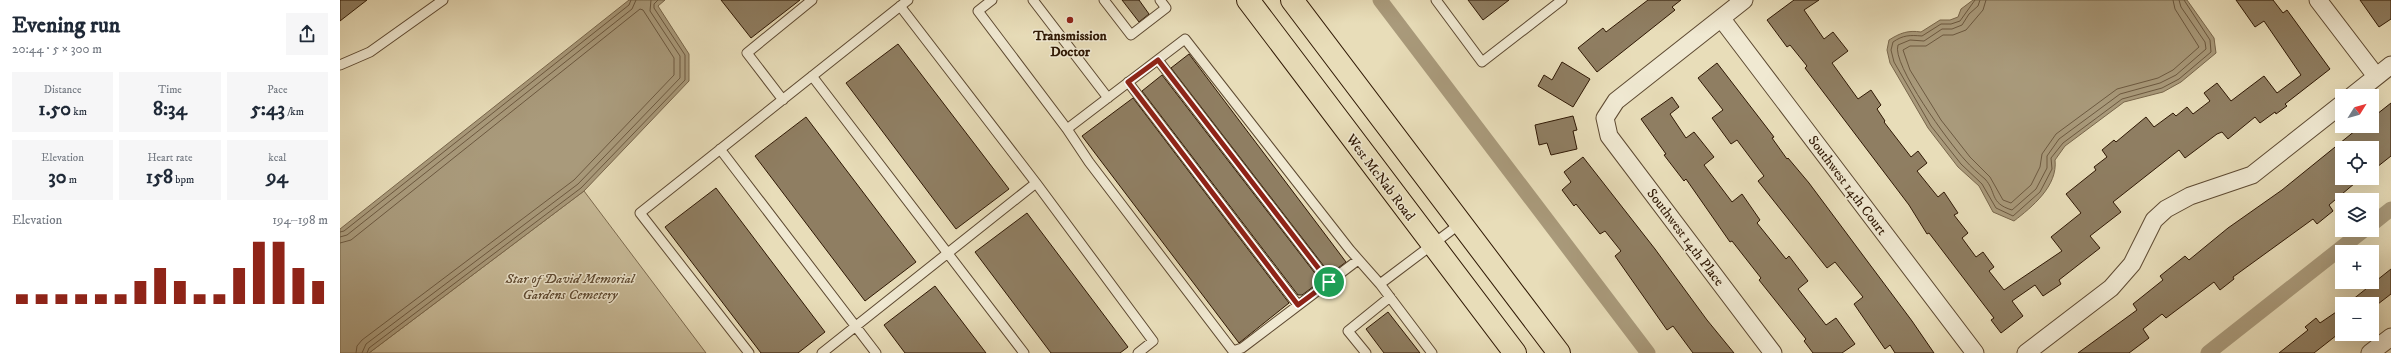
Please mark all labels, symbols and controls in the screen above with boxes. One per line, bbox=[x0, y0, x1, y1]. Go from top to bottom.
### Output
text: Evening run bbox=[12, 12, 120, 39]
button: share bbox=[286, 13, 328, 55]
marker: Transmission Doctor bbox=[1065, 15, 1075, 25]
place label: Transmission Doctor bbox=[1032, 27, 1107, 61]
text: 20:44 · 5 × 300 m bbox=[12, 41, 102, 57]
text: Distance bbox=[44, 83, 82, 97]
text: Time bbox=[158, 83, 182, 97]
text: Pace bbox=[267, 83, 288, 97]
north arrow bbox=[2335, 89, 2379, 133]
map controls bbox=[2335, 89, 2379, 341]
text: 1.50 bbox=[38, 97, 71, 122]
text: 8:34 bbox=[153, 97, 187, 122]
text: 5:43 bbox=[251, 97, 285, 122]
text: km bbox=[71, 105, 87, 119]
text: /km bbox=[285, 105, 304, 119]
street label: West McNab Road bbox=[1341, 130, 1419, 225]
street label: Southwest 14th Court bbox=[1804, 132, 1891, 239]
button: locate bbox=[2335, 141, 2379, 185]
text: Elevation bbox=[41, 151, 84, 165]
text: Heart rate bbox=[147, 151, 193, 165]
text: kcal bbox=[268, 151, 286, 165]
text: 30 bbox=[48, 165, 66, 190]
text: 158 bbox=[146, 165, 173, 190]
text: 94 bbox=[267, 165, 288, 190]
text: m bbox=[66, 173, 77, 187]
text: bpm bbox=[173, 173, 194, 187]
street label: Southwest 14th Place bbox=[1643, 185, 1728, 290]
button: layers bbox=[2335, 193, 2379, 237]
text: Elevation bbox=[12, 212, 62, 228]
text: 194–198 m bbox=[272, 212, 328, 228]
button: + bbox=[2335, 245, 2379, 289]
pin bbox=[1312, 265, 1346, 299]
park label: Star of David Memorial Gardens Cemetery bbox=[504, 270, 636, 304]
icon: arrive bbox=[1318, 271, 1340, 293]
button: − bbox=[2335, 297, 2379, 341]

